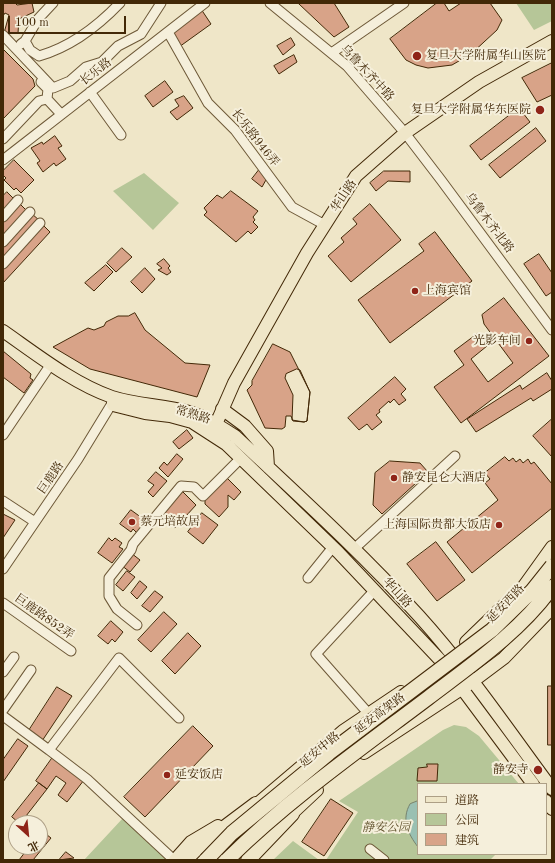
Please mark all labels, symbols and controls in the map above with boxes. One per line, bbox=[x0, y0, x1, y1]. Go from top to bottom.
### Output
scale bar bbox=[10, 8, 128, 34]
text: 100 m bbox=[15, 17, 49, 29]
street label: 乌鲁木齐中路 bbox=[337, 42, 397, 104]
place label: 复旦大学附属华山医院 bbox=[426, 49, 546, 63]
marker: 复旦大学附属华山医院 bbox=[411, 50, 423, 62]
street label: 长乐路 bbox=[77, 55, 115, 89]
place label: 复旦大学附属华东医院 bbox=[411, 103, 531, 117]
marker: 复旦大学附属华东医院 bbox=[534, 104, 546, 116]
street label: 长乐路946弄 bbox=[228, 106, 282, 170]
street label: 华山路 bbox=[328, 177, 360, 215]
street label: 乌鲁木齐北路 bbox=[462, 190, 516, 256]
place label: 上海宾馆 bbox=[423, 284, 471, 298]
marker: 上海宾馆 bbox=[410, 286, 420, 296]
place label: 光影车间 bbox=[473, 334, 521, 348]
marker: 光影车间 bbox=[524, 336, 534, 346]
street label: 常熟路 bbox=[174, 403, 212, 427]
street label: 巨鹿路 bbox=[35, 459, 67, 497]
place label: 静安昆仑大酒店 bbox=[402, 471, 486, 485]
marker: 静安昆仑大酒店 bbox=[389, 473, 399, 483]
place label: 蔡元培故居 bbox=[140, 515, 200, 529]
marker: 蔡元培故居 bbox=[127, 517, 137, 527]
place label: 上海国际贵都大饭店 bbox=[383, 518, 491, 532]
marker: 上海国际贵都大饭店 bbox=[494, 520, 504, 530]
street label: 华山路 bbox=[379, 575, 415, 611]
street label: 延安西路 bbox=[484, 582, 528, 626]
street label: 巨鹿路852弄 bbox=[12, 591, 76, 643]
street label: 延安高架路 bbox=[352, 690, 408, 738]
street label: 延安中路 bbox=[297, 729, 343, 771]
place label: 静安寺 bbox=[493, 763, 529, 777]
marker: 静安寺 bbox=[532, 764, 544, 776]
place label: 延安饭店 bbox=[175, 768, 223, 782]
marker: 延安饭店 bbox=[162, 770, 172, 780]
legend bbox=[417, 783, 547, 855]
text: 道路 bbox=[455, 795, 479, 807]
north arrow bbox=[8, 815, 48, 855]
text: 公园 bbox=[455, 815, 479, 827]
park label: 静安公园 bbox=[362, 821, 410, 835]
text: 建筑 bbox=[455, 835, 479, 847]
text: 北 bbox=[26, 838, 41, 853]

